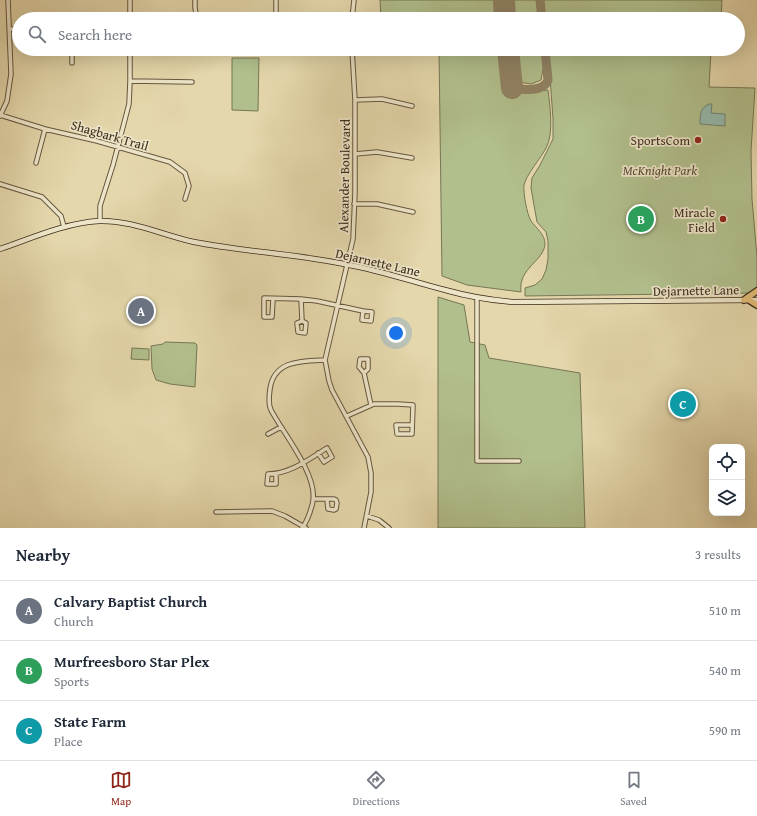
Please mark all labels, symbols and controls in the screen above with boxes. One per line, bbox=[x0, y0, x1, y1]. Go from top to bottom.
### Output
search box bbox=[12, 12, 745, 56]
icon: search bbox=[26, 23, 48, 45]
text: Search here bbox=[58, 24, 132, 45]
street label: Shagbark Trail bbox=[69, 115, 151, 156]
street label: Alexander Boulevard bbox=[334, 119, 355, 233]
place label: SportsCom bbox=[631, 131, 690, 150]
marker: SportsCom bbox=[693, 135, 703, 145]
park label: McKnight Park bbox=[623, 161, 697, 180]
place label: Miracle Field bbox=[674, 203, 715, 237]
pin: B bbox=[628, 204, 654, 234]
marker: Miracle Field bbox=[718, 214, 728, 224]
street label: Dejarnette Lane bbox=[334, 244, 422, 281]
street label: Dejarnette Lane bbox=[653, 280, 739, 301]
pin: A bbox=[128, 296, 154, 326]
your location bbox=[386, 323, 406, 343]
pin: C bbox=[670, 389, 696, 419]
map controls bbox=[709, 444, 745, 516]
button: locate bbox=[709, 444, 745, 480]
button: layers bbox=[709, 480, 745, 516]
text: Nearby bbox=[16, 542, 70, 567]
text: 3 results bbox=[695, 545, 741, 564]
text: Calvary Baptist Church bbox=[54, 591, 207, 612]
text: A bbox=[25, 601, 33, 620]
text: 510 m bbox=[709, 601, 741, 620]
text: Church bbox=[54, 612, 93, 631]
text: Murfreesboro Star Plex bbox=[54, 651, 209, 672]
text: B bbox=[25, 661, 33, 680]
text: 540 m bbox=[709, 661, 741, 680]
text: Sports bbox=[54, 672, 89, 691]
text: State Farm bbox=[54, 711, 126, 732]
text: C bbox=[25, 721, 33, 740]
text: 590 m bbox=[709, 721, 741, 740]
text: Place bbox=[54, 732, 83, 751]
tab: Map bbox=[110, 769, 132, 809]
tab: Directions bbox=[353, 769, 400, 809]
tab: Saved bbox=[620, 769, 647, 809]

